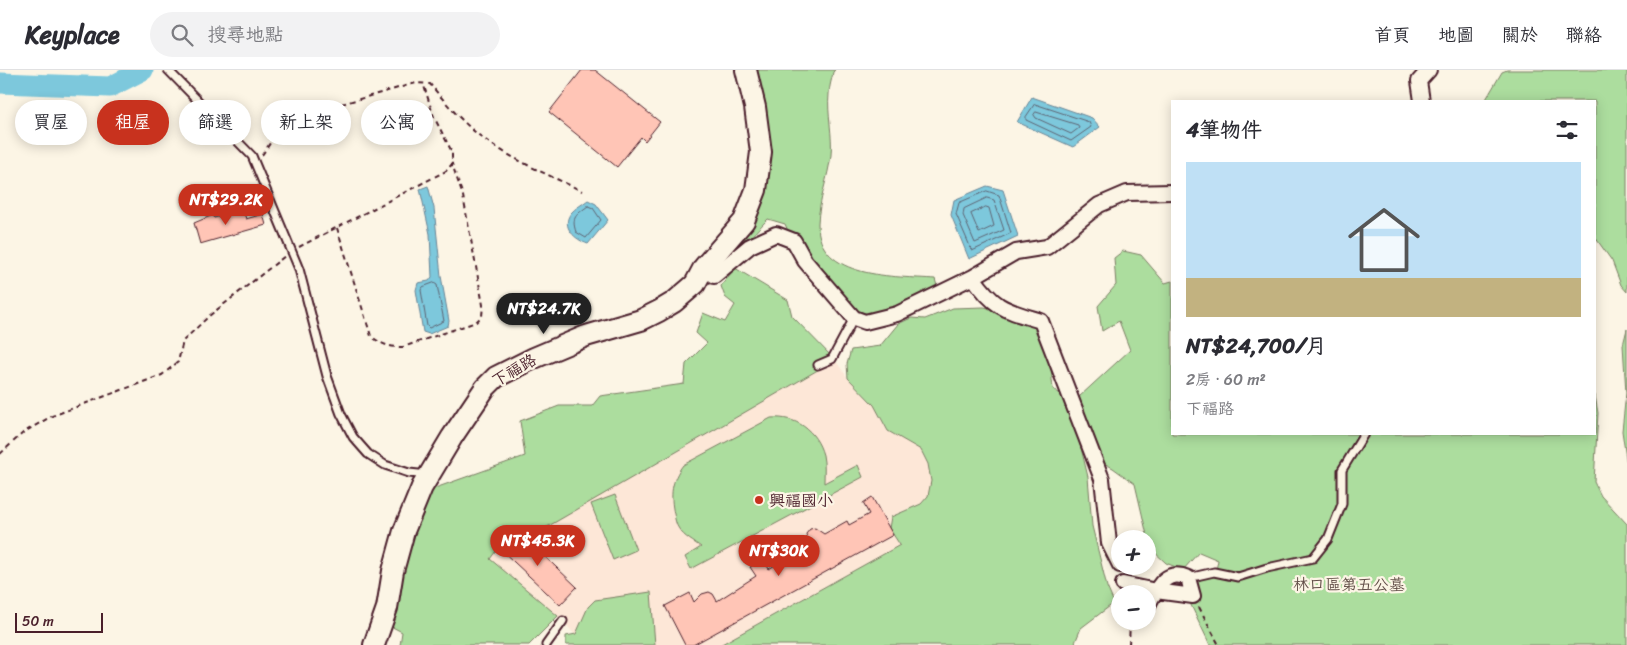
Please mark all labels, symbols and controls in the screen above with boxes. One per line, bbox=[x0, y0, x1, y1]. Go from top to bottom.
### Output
search box bbox=[150, 12, 500, 57]
text: Keyplace bbox=[25, 14, 120, 56]
text: 搜尋地點 bbox=[208, 18, 284, 51]
text: 首頁 bbox=[1374, 19, 1410, 51]
text: 地圖 bbox=[1438, 19, 1474, 51]
text: 關於 bbox=[1502, 19, 1538, 51]
text: 聯絡 bbox=[1566, 19, 1602, 51]
icon: search bbox=[168, 21, 196, 49]
chip: 買屋 bbox=[15, 100, 87, 145]
chip: 租屋 bbox=[97, 100, 169, 145]
chip: 篩選 bbox=[179, 100, 251, 145]
chip: 新上架 bbox=[261, 100, 351, 145]
chip: 公寓 bbox=[361, 100, 433, 145]
text: 4筆物件 bbox=[1186, 111, 1262, 149]
icon: filters bbox=[1553, 116, 1581, 144]
pin: NT$29.2K bbox=[174, 184, 278, 226]
text: NT$29.2K bbox=[189, 185, 263, 214]
icon: home bbox=[1339, 195, 1429, 285]
pin: NT$24.7K bbox=[492, 292, 596, 335]
text: NT$24.7K bbox=[507, 294, 581, 323]
text: NT$24,700/月 bbox=[1186, 327, 1327, 365]
street label: 下福路 bbox=[486, 345, 542, 395]
text: 2房 · 60 m² bbox=[1186, 365, 1266, 394]
text: 下福路 bbox=[1186, 394, 1234, 423]
place label: 興福國小 bbox=[769, 486, 833, 515]
marker: 興福國小 bbox=[753, 494, 765, 506]
pin: NT$45.3K bbox=[486, 524, 590, 567]
text: NT$45.3K bbox=[501, 526, 575, 555]
map controls bbox=[1111, 530, 1156, 630]
button: + bbox=[1111, 530, 1156, 575]
pin: NT$30K bbox=[738, 534, 820, 577]
text: NT$30K bbox=[750, 536, 808, 565]
park label: 林口區第五公墓 bbox=[1293, 570, 1405, 599]
button: − bbox=[1111, 585, 1156, 630]
text: 50 m bbox=[22, 609, 54, 634]
scale bar bbox=[15, 610, 102, 633]

